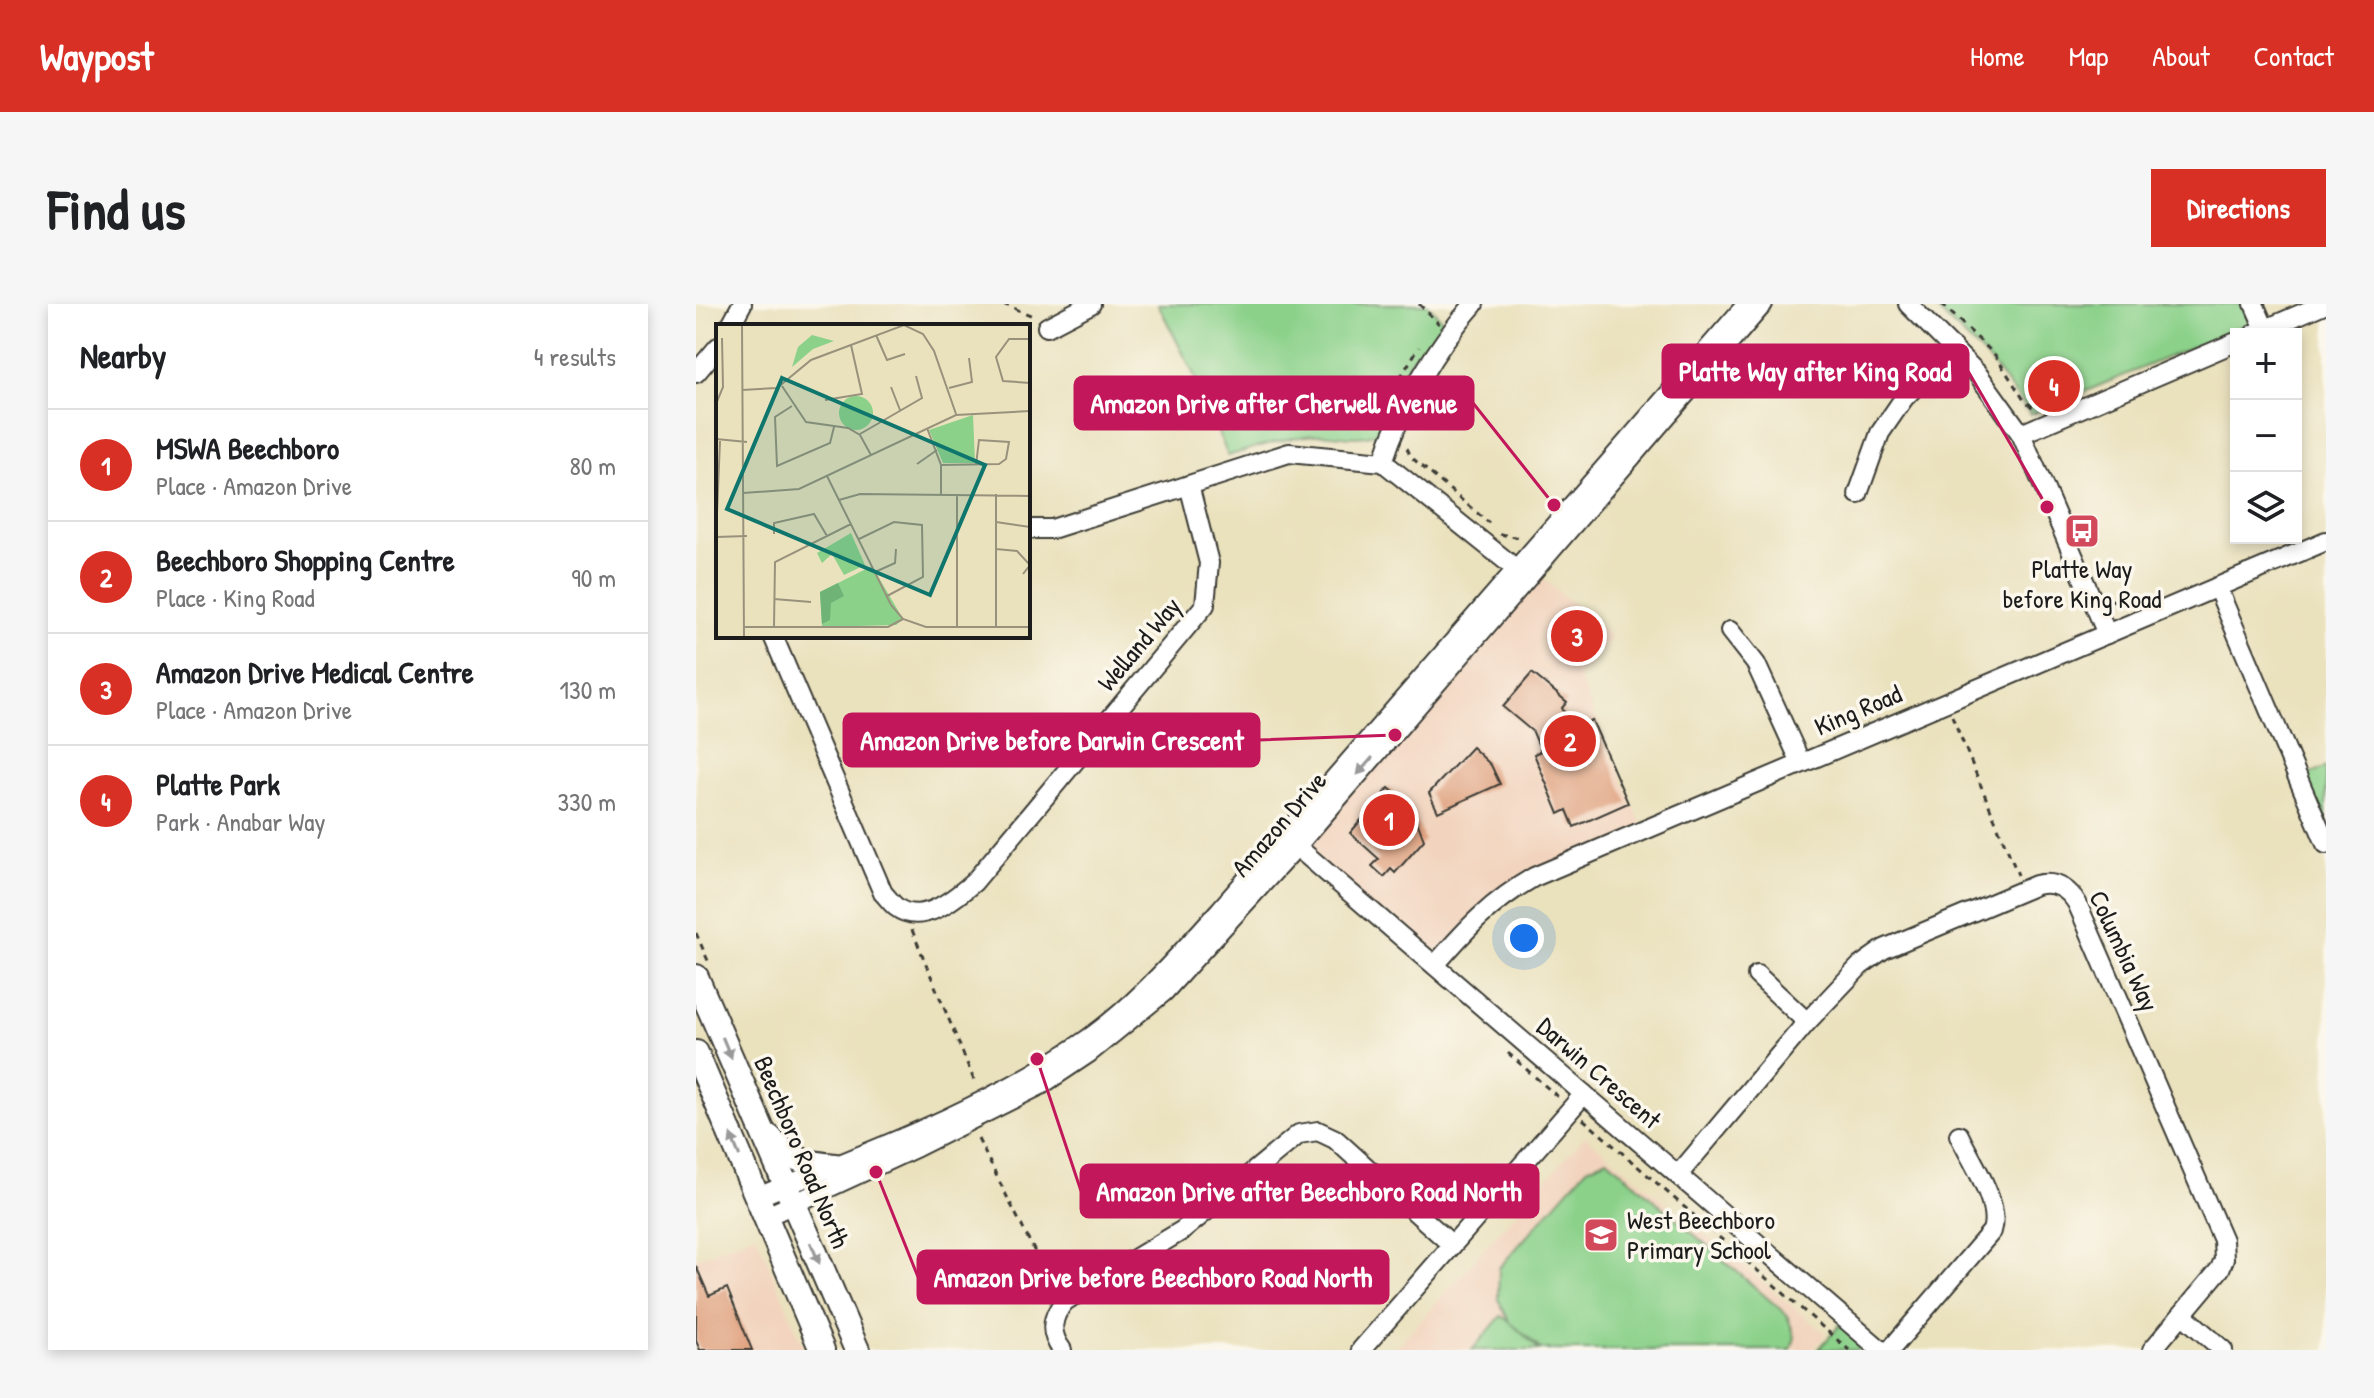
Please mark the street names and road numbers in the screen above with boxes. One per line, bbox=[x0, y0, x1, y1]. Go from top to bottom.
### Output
street label: Welland Way bbox=[1089, 589, 1188, 698]
street label: King Road bbox=[1809, 676, 1907, 743]
street label: Amazon Drive bbox=[1223, 764, 1334, 884]
street label: Columbia Way bbox=[2081, 885, 2168, 1017]
street label: Darwin Crescent bbox=[1530, 1009, 1670, 1137]
street label: Beechboro Road North bbox=[746, 1050, 859, 1253]

